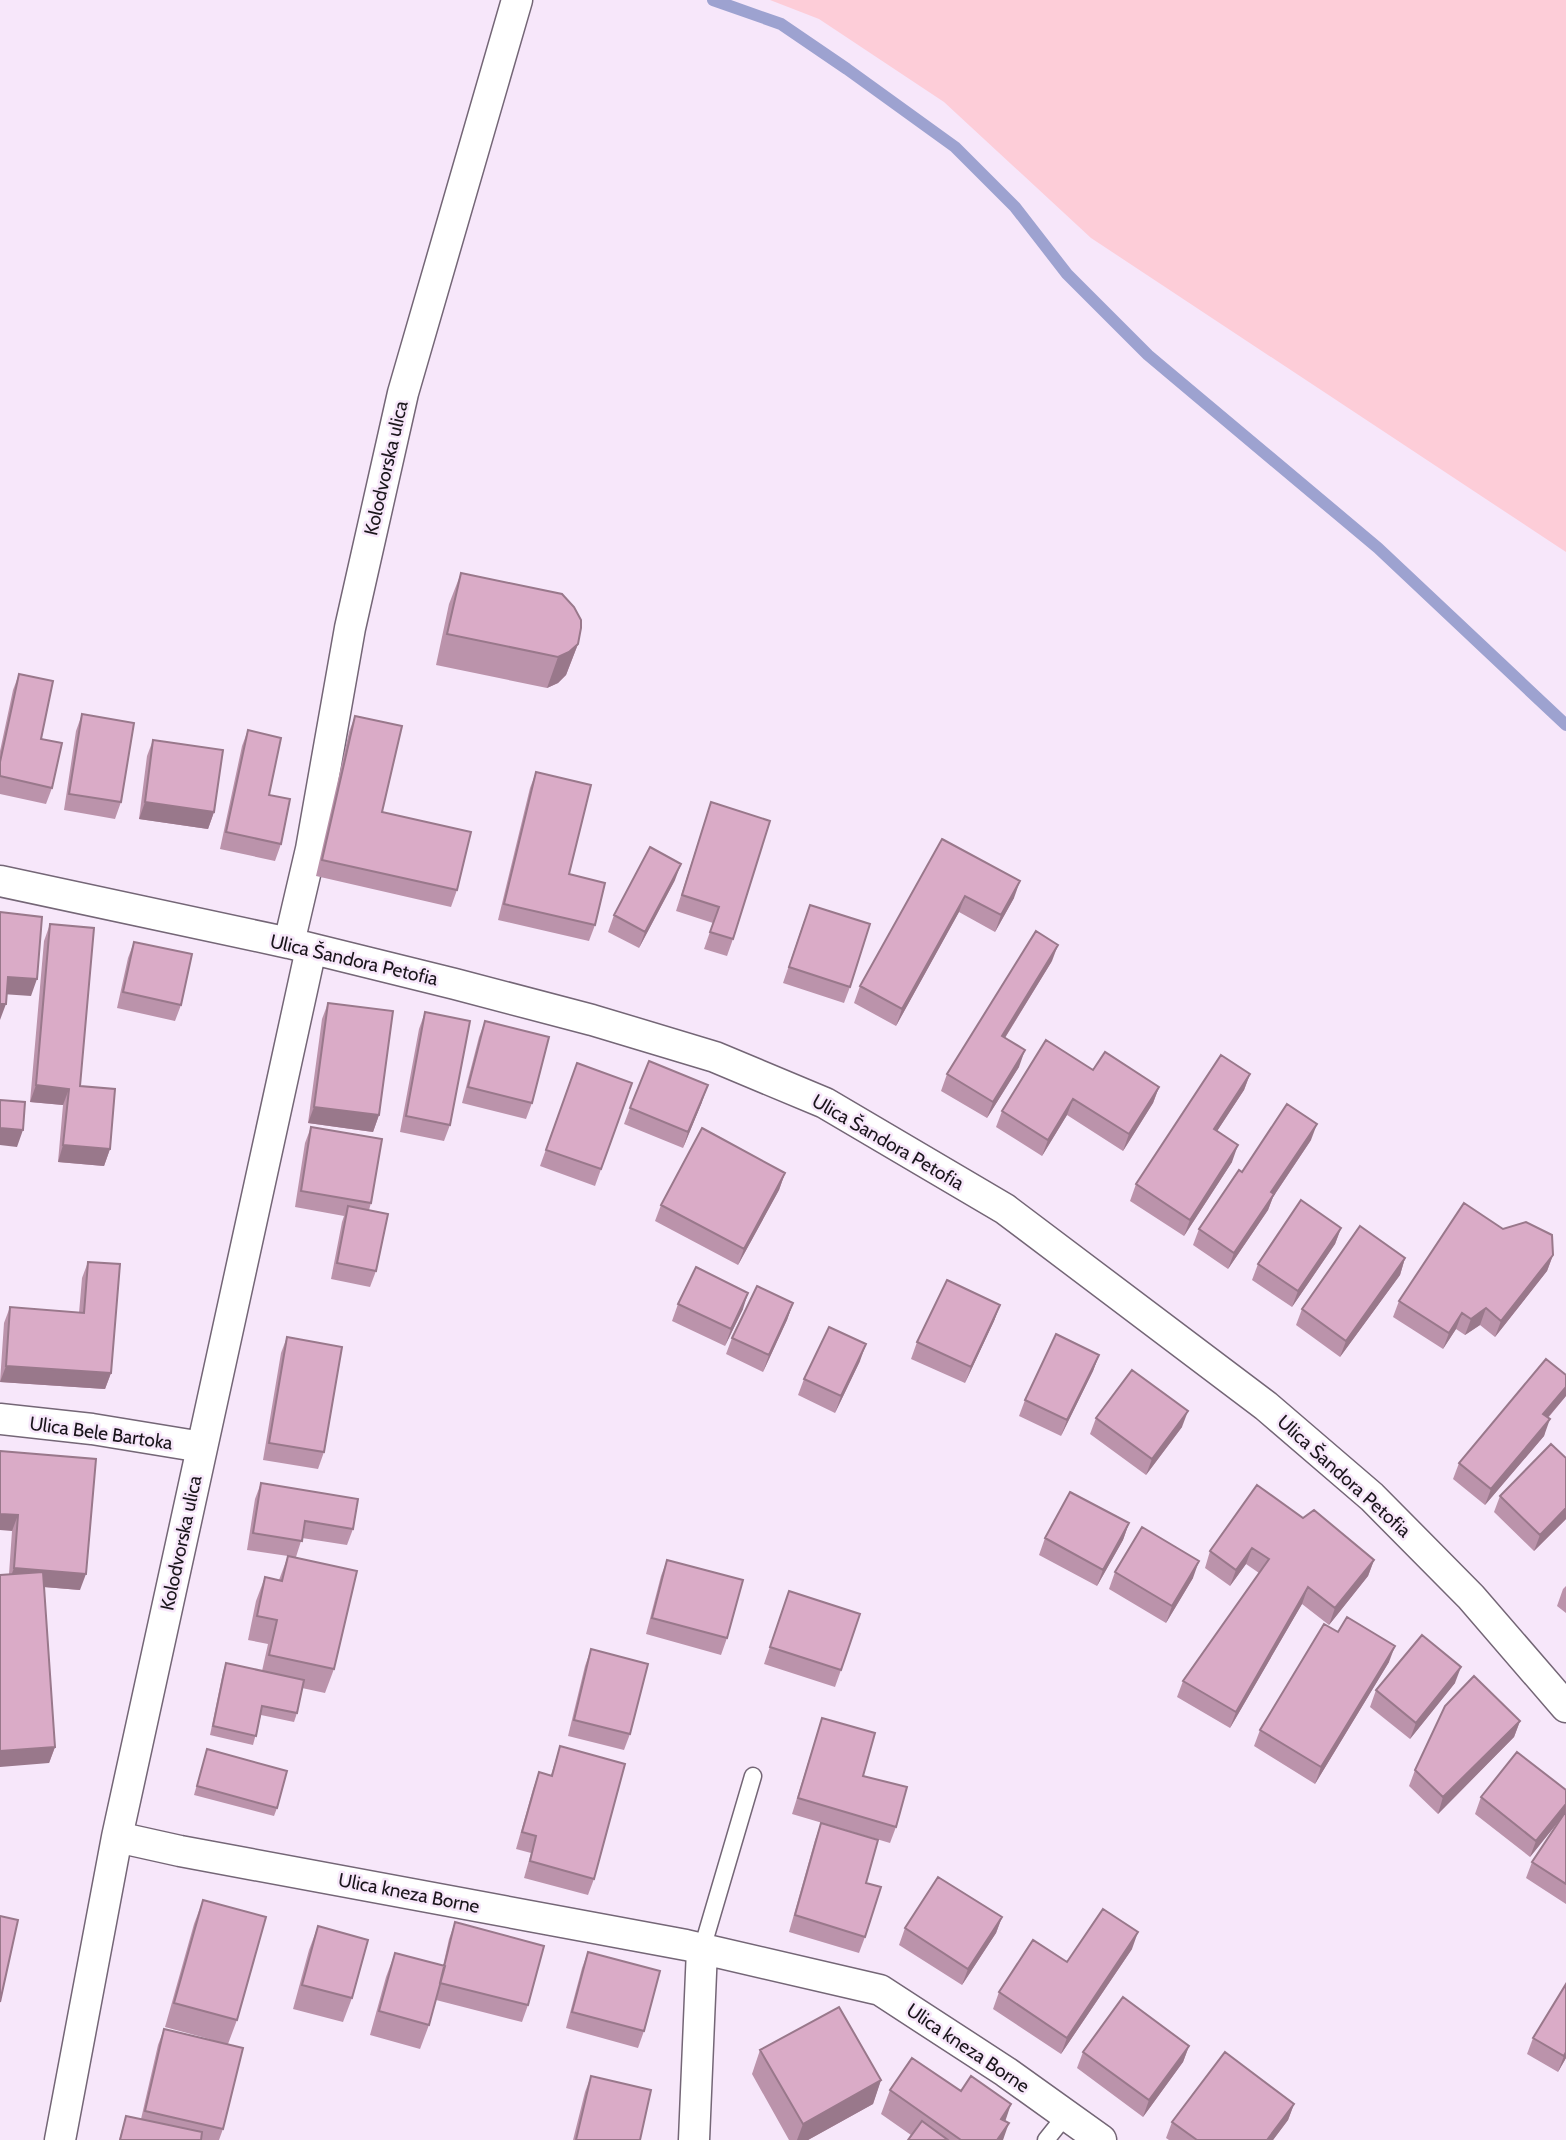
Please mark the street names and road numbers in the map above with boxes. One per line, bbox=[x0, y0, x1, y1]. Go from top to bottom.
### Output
street label: Kolodvorska ulica bbox=[359, 398, 413, 538]
street label: Ulica Šandora Petofia bbox=[268, 929, 440, 991]
street label: Ulica Šandora Petofia bbox=[808, 1088, 969, 1195]
street label: Ulica Šandora Petofia bbox=[1273, 1409, 1416, 1542]
street label: Ulica Bele Bartoka bbox=[28, 1412, 174, 1454]
street label: Kolodvorska ulica bbox=[155, 1473, 207, 1613]
street label: Ulica kneza Borne bbox=[336, 1868, 482, 1918]
street label: Ulica kneza Borne bbox=[902, 1998, 1034, 2098]

